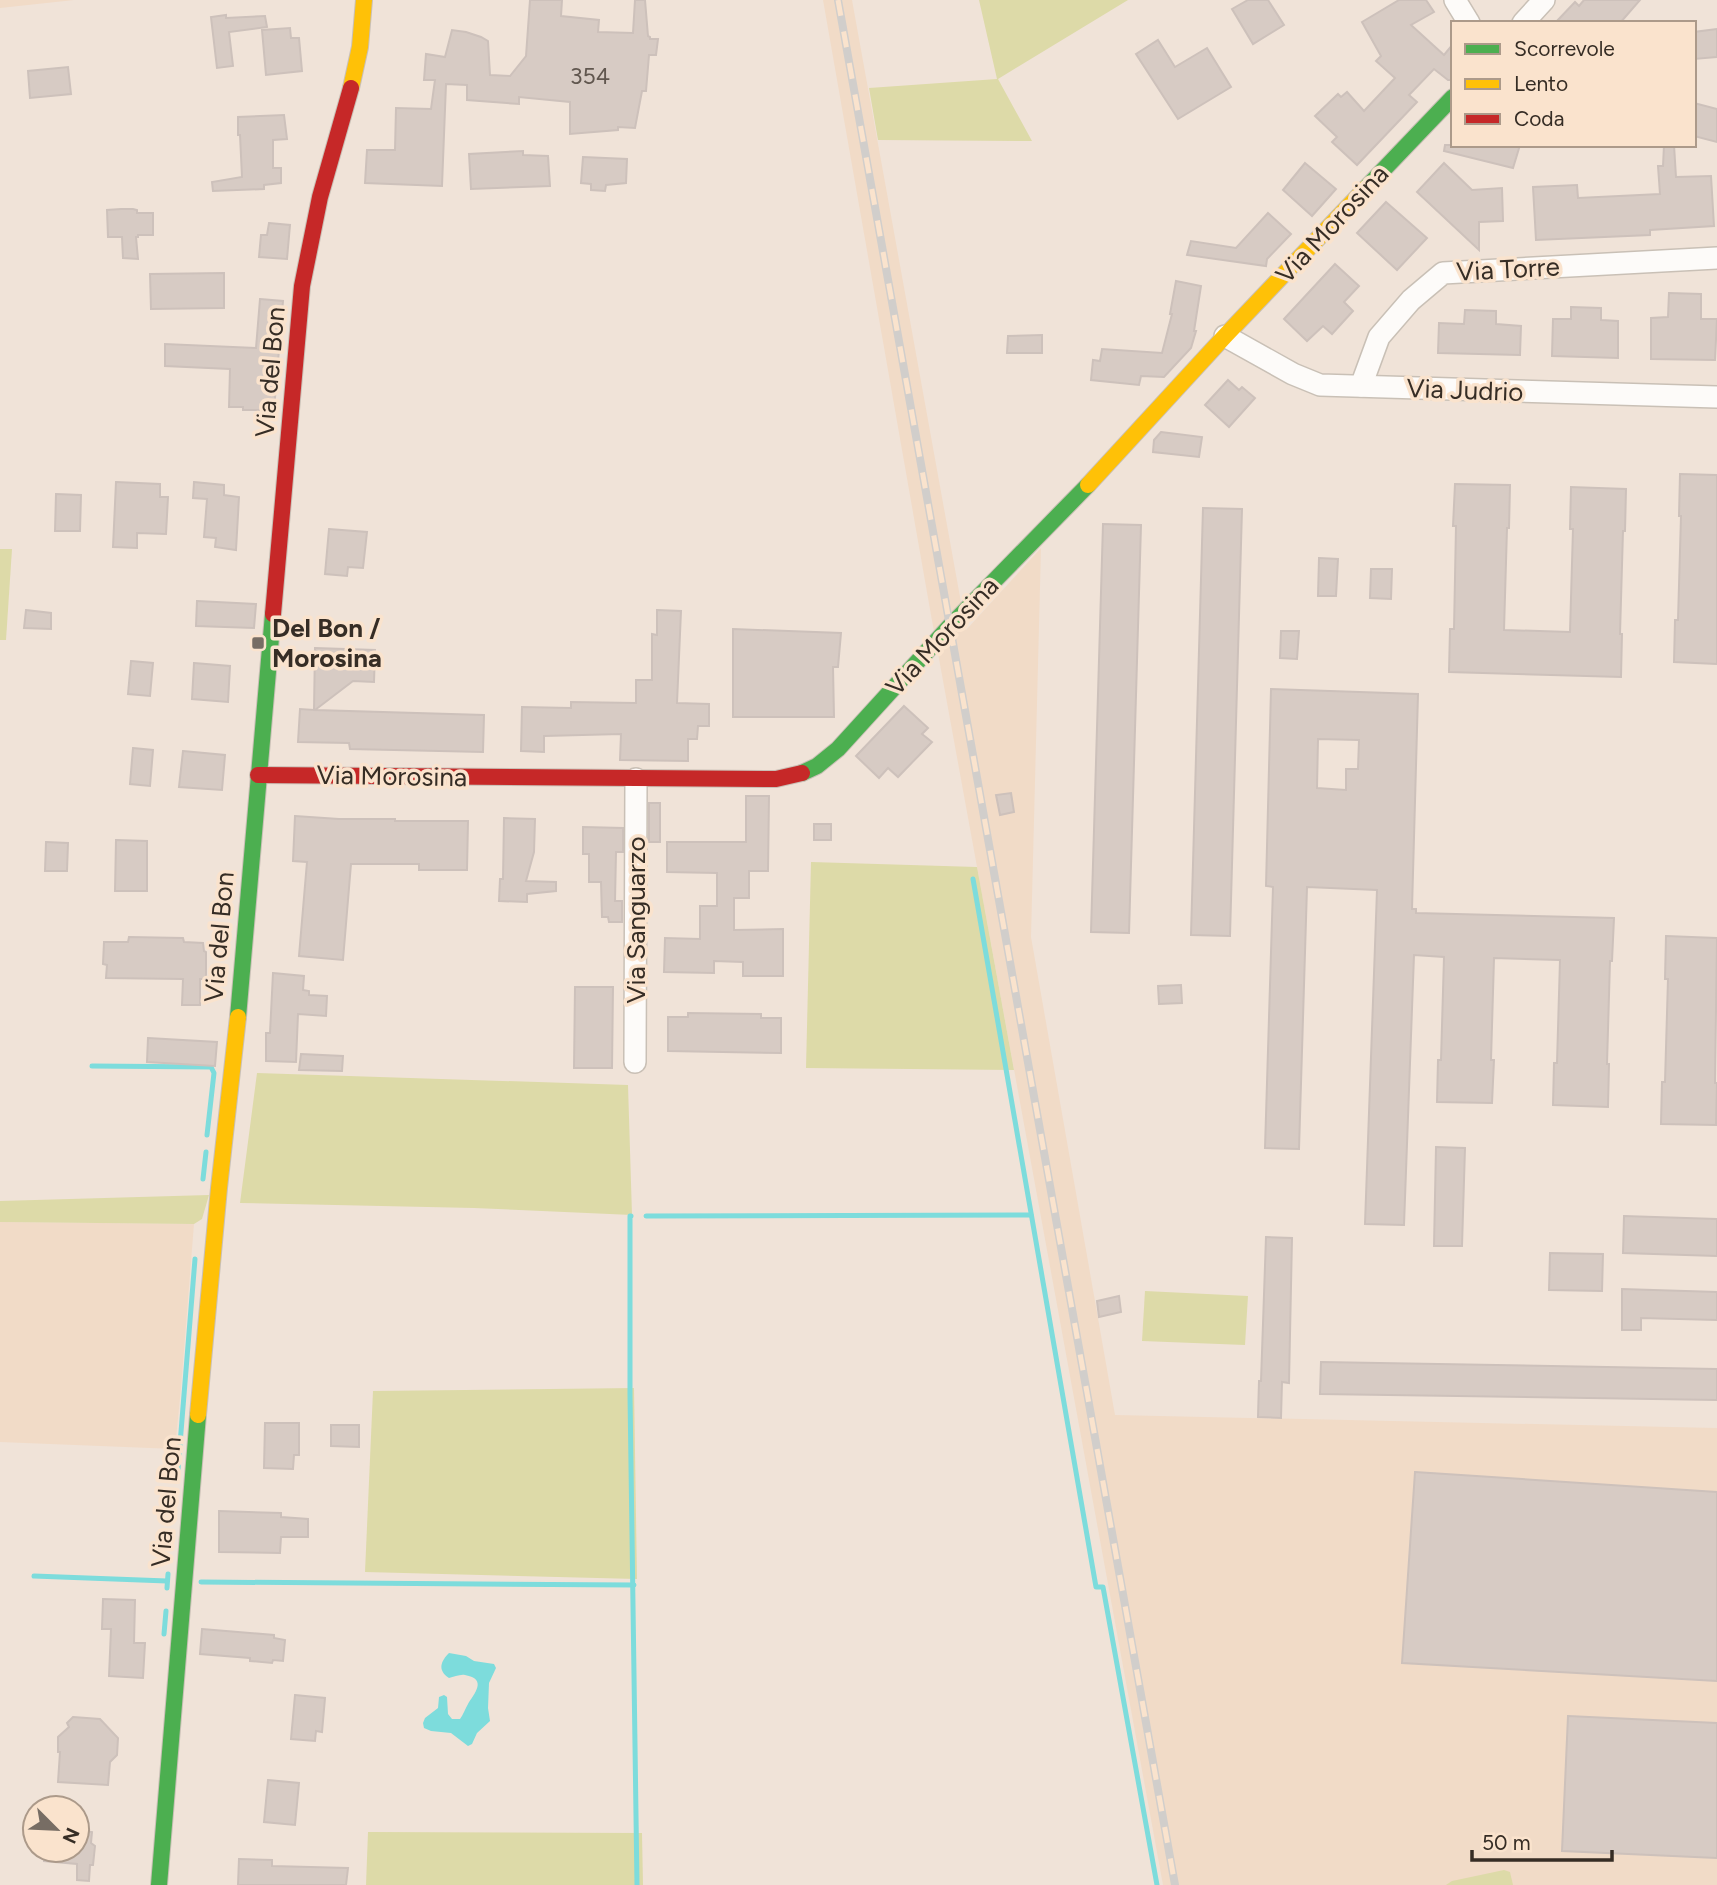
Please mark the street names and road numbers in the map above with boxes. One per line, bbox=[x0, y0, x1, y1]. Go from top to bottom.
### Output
street label: Via Morosina bbox=[1269, 158, 1395, 290]
street label: Via Torre bbox=[1456, 250, 1560, 288]
street label: Via del Bon bbox=[248, 305, 292, 439]
street label: Via Judrio bbox=[1406, 372, 1524, 408]
street label: Via Morosina bbox=[879, 570, 1005, 702]
street label: Via Morosina bbox=[316, 759, 468, 793]
street label: Via Sanguarzo bbox=[620, 836, 652, 1004]
street label: Via del Bon bbox=[197, 870, 241, 1004]
street label: Via del Bon bbox=[144, 1435, 188, 1569]

